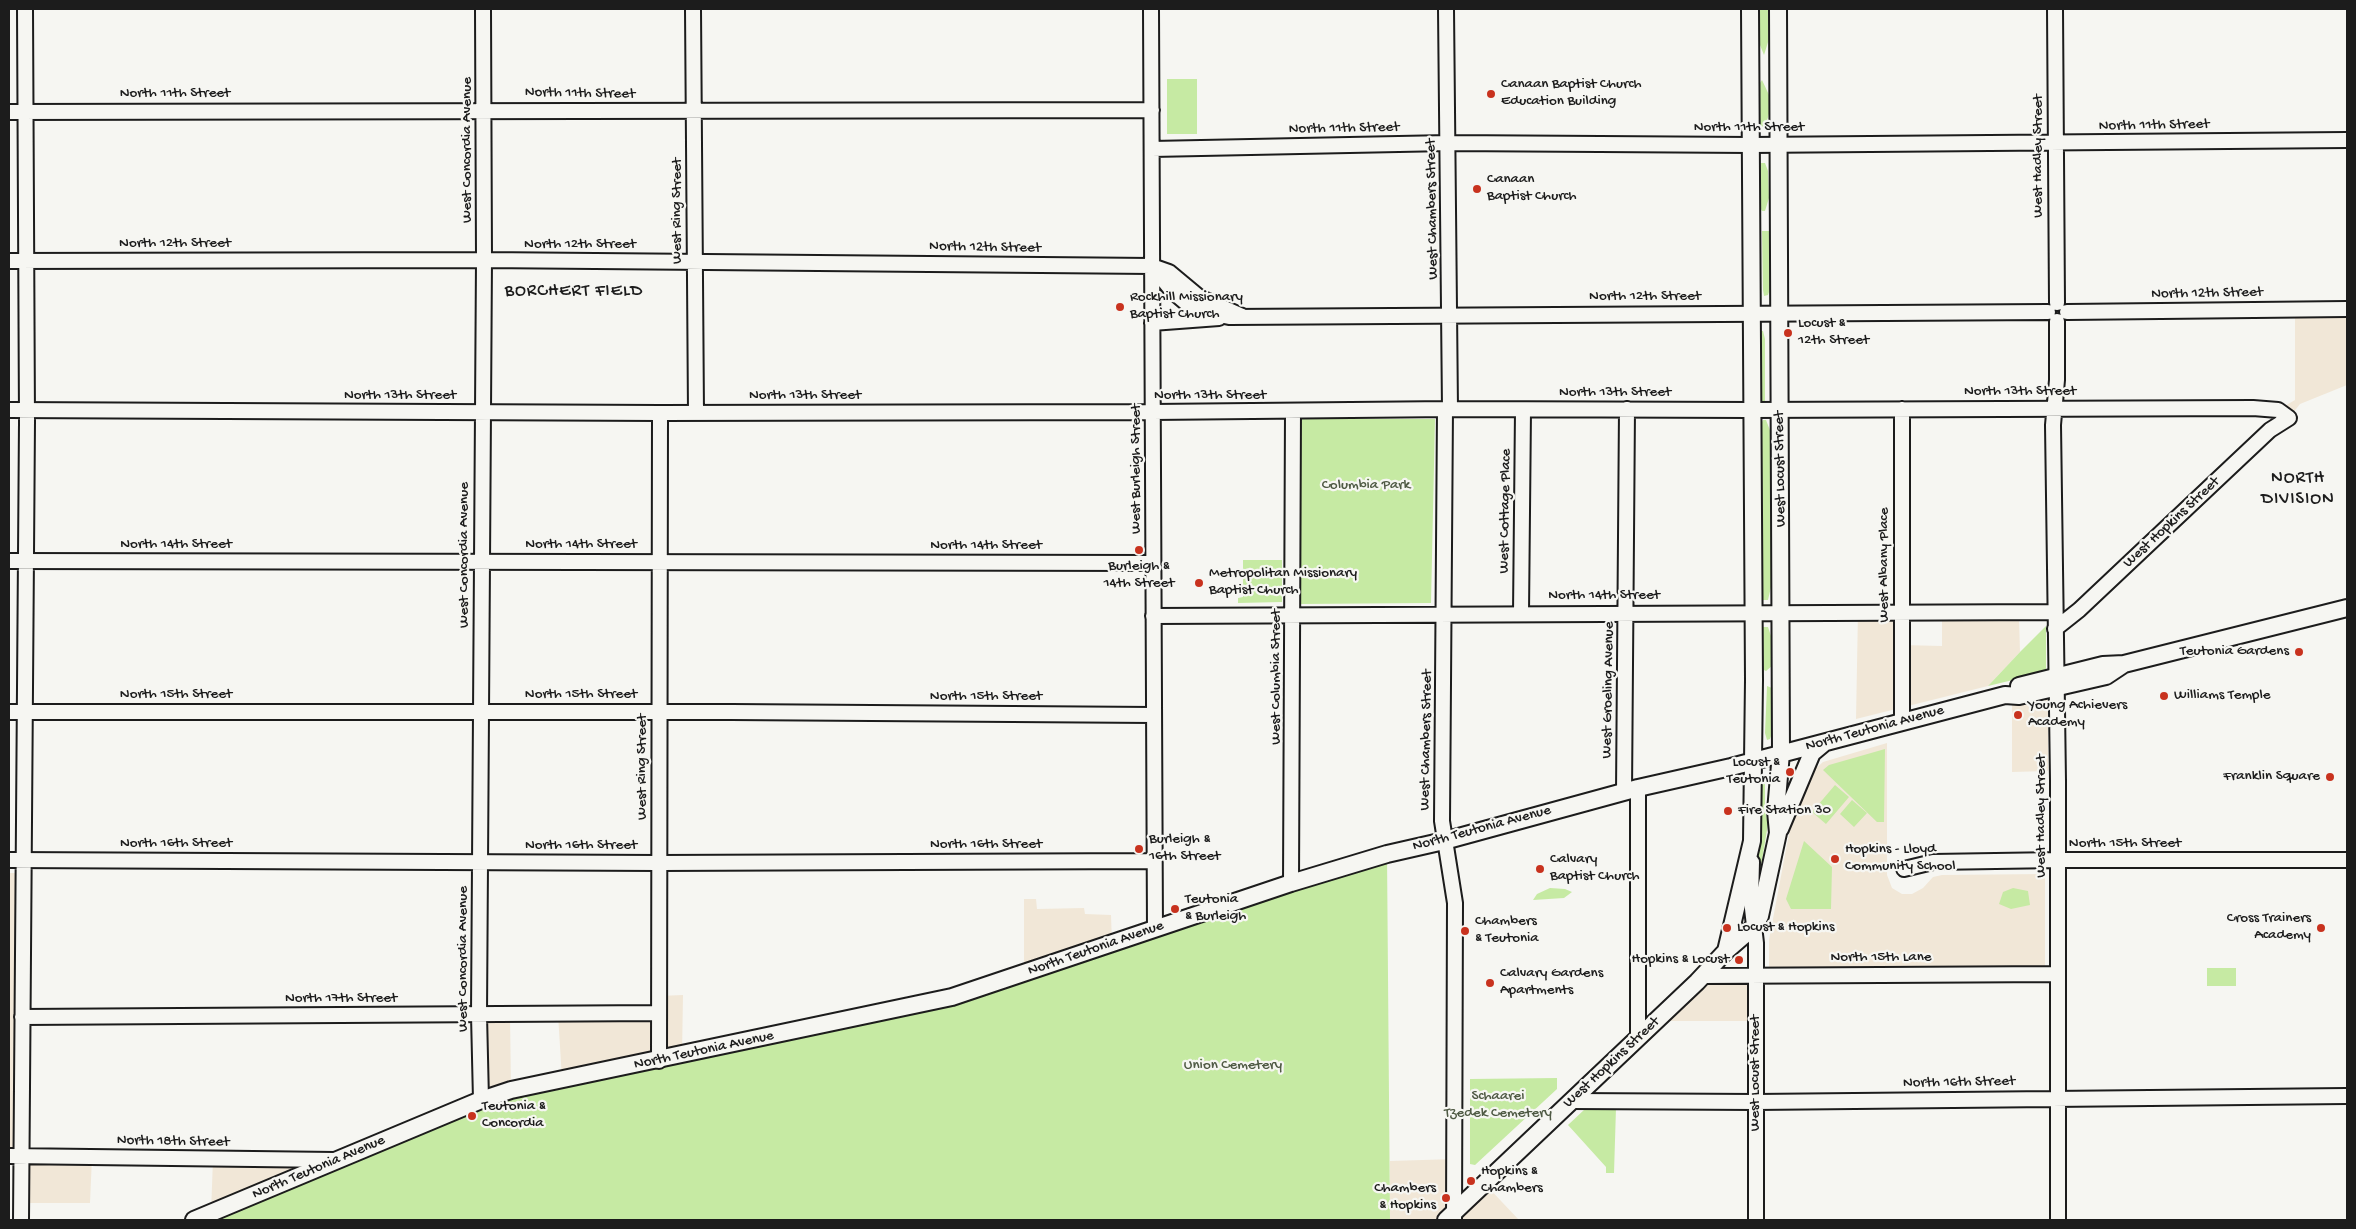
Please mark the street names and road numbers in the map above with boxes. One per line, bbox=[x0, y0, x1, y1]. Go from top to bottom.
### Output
street label: West Concordia Avenue bbox=[459, 77, 477, 223]
street label: North 11th Street bbox=[525, 84, 635, 104]
street label: North 11th Street bbox=[120, 85, 230, 103]
street label: West Hadley Street bbox=[2030, 94, 2048, 218]
street label: North 11th Street bbox=[2099, 116, 2209, 136]
street label: North 11th Street bbox=[1289, 119, 1399, 139]
street label: North 11th Street bbox=[1694, 119, 1804, 137]
street label: West Chambers Street bbox=[1423, 138, 1443, 280]
street label: West Ring Street bbox=[669, 158, 687, 264]
street label: North 12th Street bbox=[119, 235, 231, 253]
street label: North 12th Street bbox=[524, 236, 636, 254]
street label: North 12th Street bbox=[929, 238, 1041, 258]
street label: North 12th Street bbox=[2151, 284, 2263, 304]
street label: North 12th Street bbox=[1589, 288, 1701, 306]
street label: North 13th Street bbox=[1964, 383, 2076, 401]
street label: North 13th Street bbox=[1559, 384, 1671, 402]
street label: North 13th Street bbox=[344, 387, 456, 405]
street label: North 13th Street bbox=[749, 387, 861, 405]
street label: North 13th Street bbox=[1154, 387, 1266, 405]
street label: West Burleigh Street bbox=[1128, 404, 1146, 534]
street label: West Locust Street bbox=[1771, 411, 1791, 527]
street label: West Cottage Place bbox=[1496, 448, 1516, 574]
street label: West Hopkins Street bbox=[2120, 474, 2224, 572]
street label: West Concordia Avenue bbox=[456, 482, 474, 628]
street label: West Albany Place bbox=[1876, 508, 1894, 622]
street label: North 14th Street bbox=[120, 536, 232, 554]
street label: North 14th Street bbox=[525, 536, 637, 554]
street label: North 14th Street bbox=[930, 537, 1042, 555]
street label: North 14th Street bbox=[1548, 587, 1660, 605]
street label: West Columbia Street bbox=[1268, 609, 1286, 745]
street label: West Groeling Avenue bbox=[1599, 621, 1619, 759]
street label: West Chambers Street bbox=[1417, 669, 1437, 811]
street label: North 15th Street bbox=[120, 686, 232, 704]
street label: North 15th Street bbox=[525, 686, 637, 704]
street label: North 15th Street bbox=[930, 688, 1042, 706]
street label: North Teutonia Avenue bbox=[1804, 702, 1946, 756]
street label: West Ring Street bbox=[634, 714, 652, 820]
street label: West Hadley Street bbox=[2033, 754, 2051, 878]
street label: North Teutonia Avenue bbox=[1411, 802, 1553, 856]
street label: North 16th Street bbox=[120, 835, 232, 853]
street label: North 15th Street bbox=[2069, 835, 2181, 853]
street label: North 16th Street bbox=[930, 836, 1042, 854]
street label: North 16th Street bbox=[525, 837, 637, 855]
street label: West Concordia Avenue bbox=[455, 886, 473, 1032]
street label: North Teutonia Avenue bbox=[1026, 917, 1166, 981]
street label: North 15th Lane bbox=[1831, 949, 1931, 967]
street label: North 17th Street bbox=[285, 990, 397, 1008]
street label: West Hopkins Street bbox=[1560, 1014, 1664, 1112]
street label: West Locust Street bbox=[1747, 1015, 1765, 1131]
street label: North Teutonia Avenue bbox=[632, 1027, 776, 1075]
street label: North 16th Street bbox=[1903, 1073, 2015, 1093]
street label: North 18th Street bbox=[117, 1132, 229, 1152]
street label: North Teutonia Avenue bbox=[250, 1132, 388, 1204]

